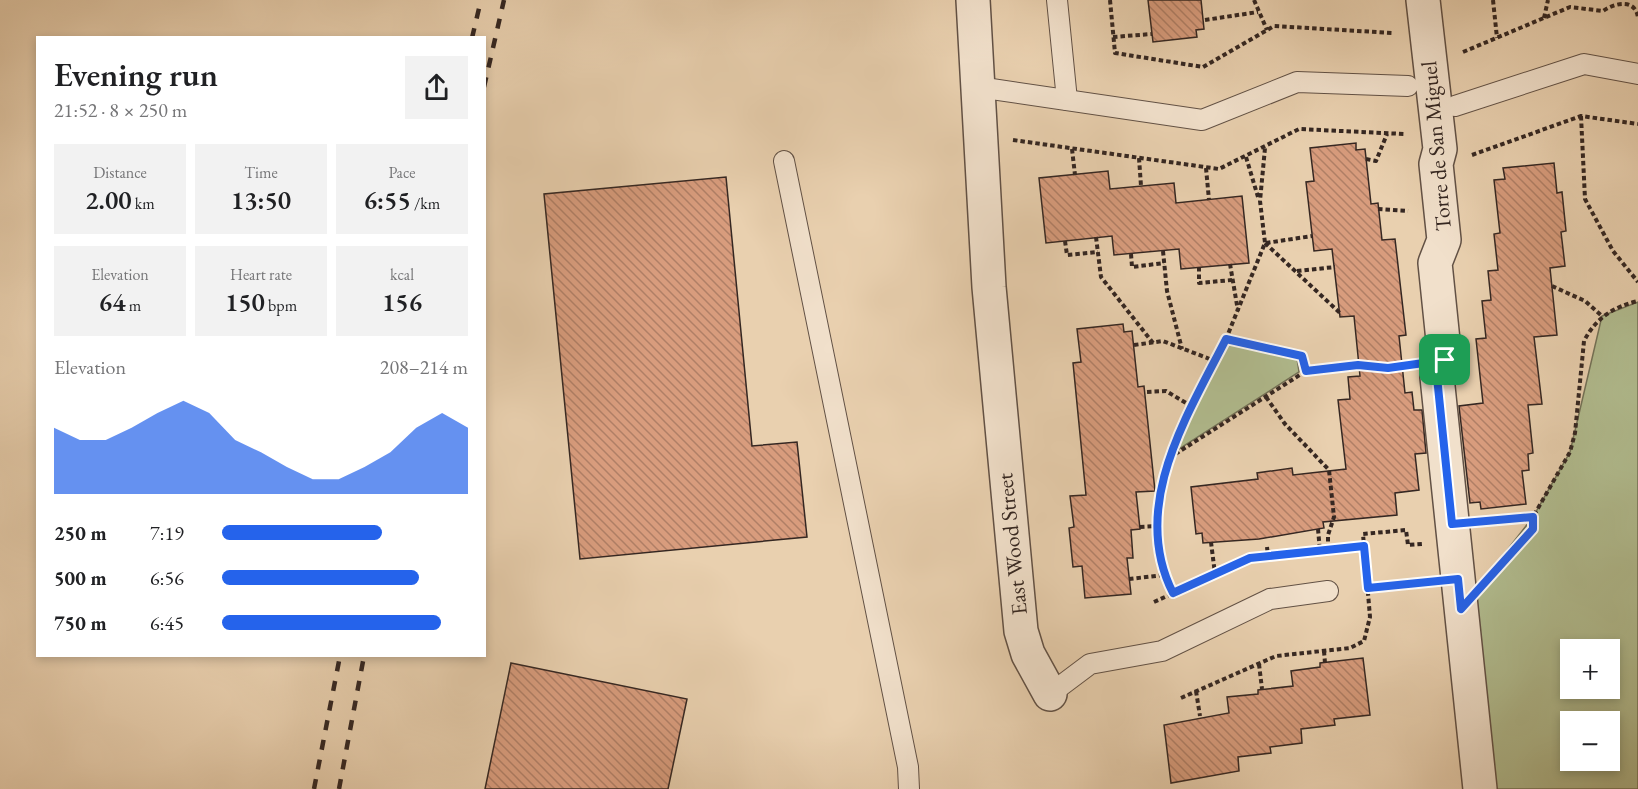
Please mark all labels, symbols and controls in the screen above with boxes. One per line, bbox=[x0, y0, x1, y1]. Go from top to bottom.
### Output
text: Evening run bbox=[54, 53, 218, 96]
button: share bbox=[405, 56, 468, 119]
street label: Torre de San Miguel bbox=[1414, 60, 1458, 232]
text: 21:52 · 8 × 250 m bbox=[54, 97, 187, 123]
text: Distance bbox=[93, 162, 147, 183]
text: Time bbox=[244, 162, 278, 183]
text: Pace bbox=[389, 162, 415, 183]
text: 2.00 bbox=[85, 183, 132, 217]
text: 13:50 bbox=[231, 183, 291, 217]
text: 6:55 bbox=[364, 183, 411, 217]
text: km bbox=[132, 193, 155, 214]
text: /km bbox=[411, 193, 440, 214]
text: Elevation bbox=[91, 264, 149, 285]
text: Heart rate bbox=[230, 264, 292, 285]
text: kcal bbox=[390, 264, 414, 285]
text: 64 bbox=[99, 285, 126, 319]
text: 150 bbox=[225, 285, 265, 319]
text: 156 bbox=[382, 285, 422, 319]
text: m bbox=[126, 295, 141, 316]
text: bpm bbox=[265, 295, 297, 316]
pin bbox=[1419, 334, 1470, 385]
icon: arrive bbox=[1428, 343, 1461, 376]
text: Elevation bbox=[54, 354, 126, 380]
text: 208–214 m bbox=[380, 354, 468, 380]
street label: East Wood Street bbox=[990, 471, 1034, 616]
text: 250 m bbox=[54, 520, 107, 546]
text: 7:19 bbox=[150, 520, 184, 546]
text: 500 m bbox=[54, 565, 107, 591]
text: 6:56 bbox=[150, 565, 184, 591]
text: 750 m bbox=[54, 610, 107, 636]
text: 6:45 bbox=[150, 610, 184, 636]
map controls bbox=[1560, 639, 1620, 771]
button: + bbox=[1560, 639, 1620, 699]
button: − bbox=[1560, 711, 1620, 771]

